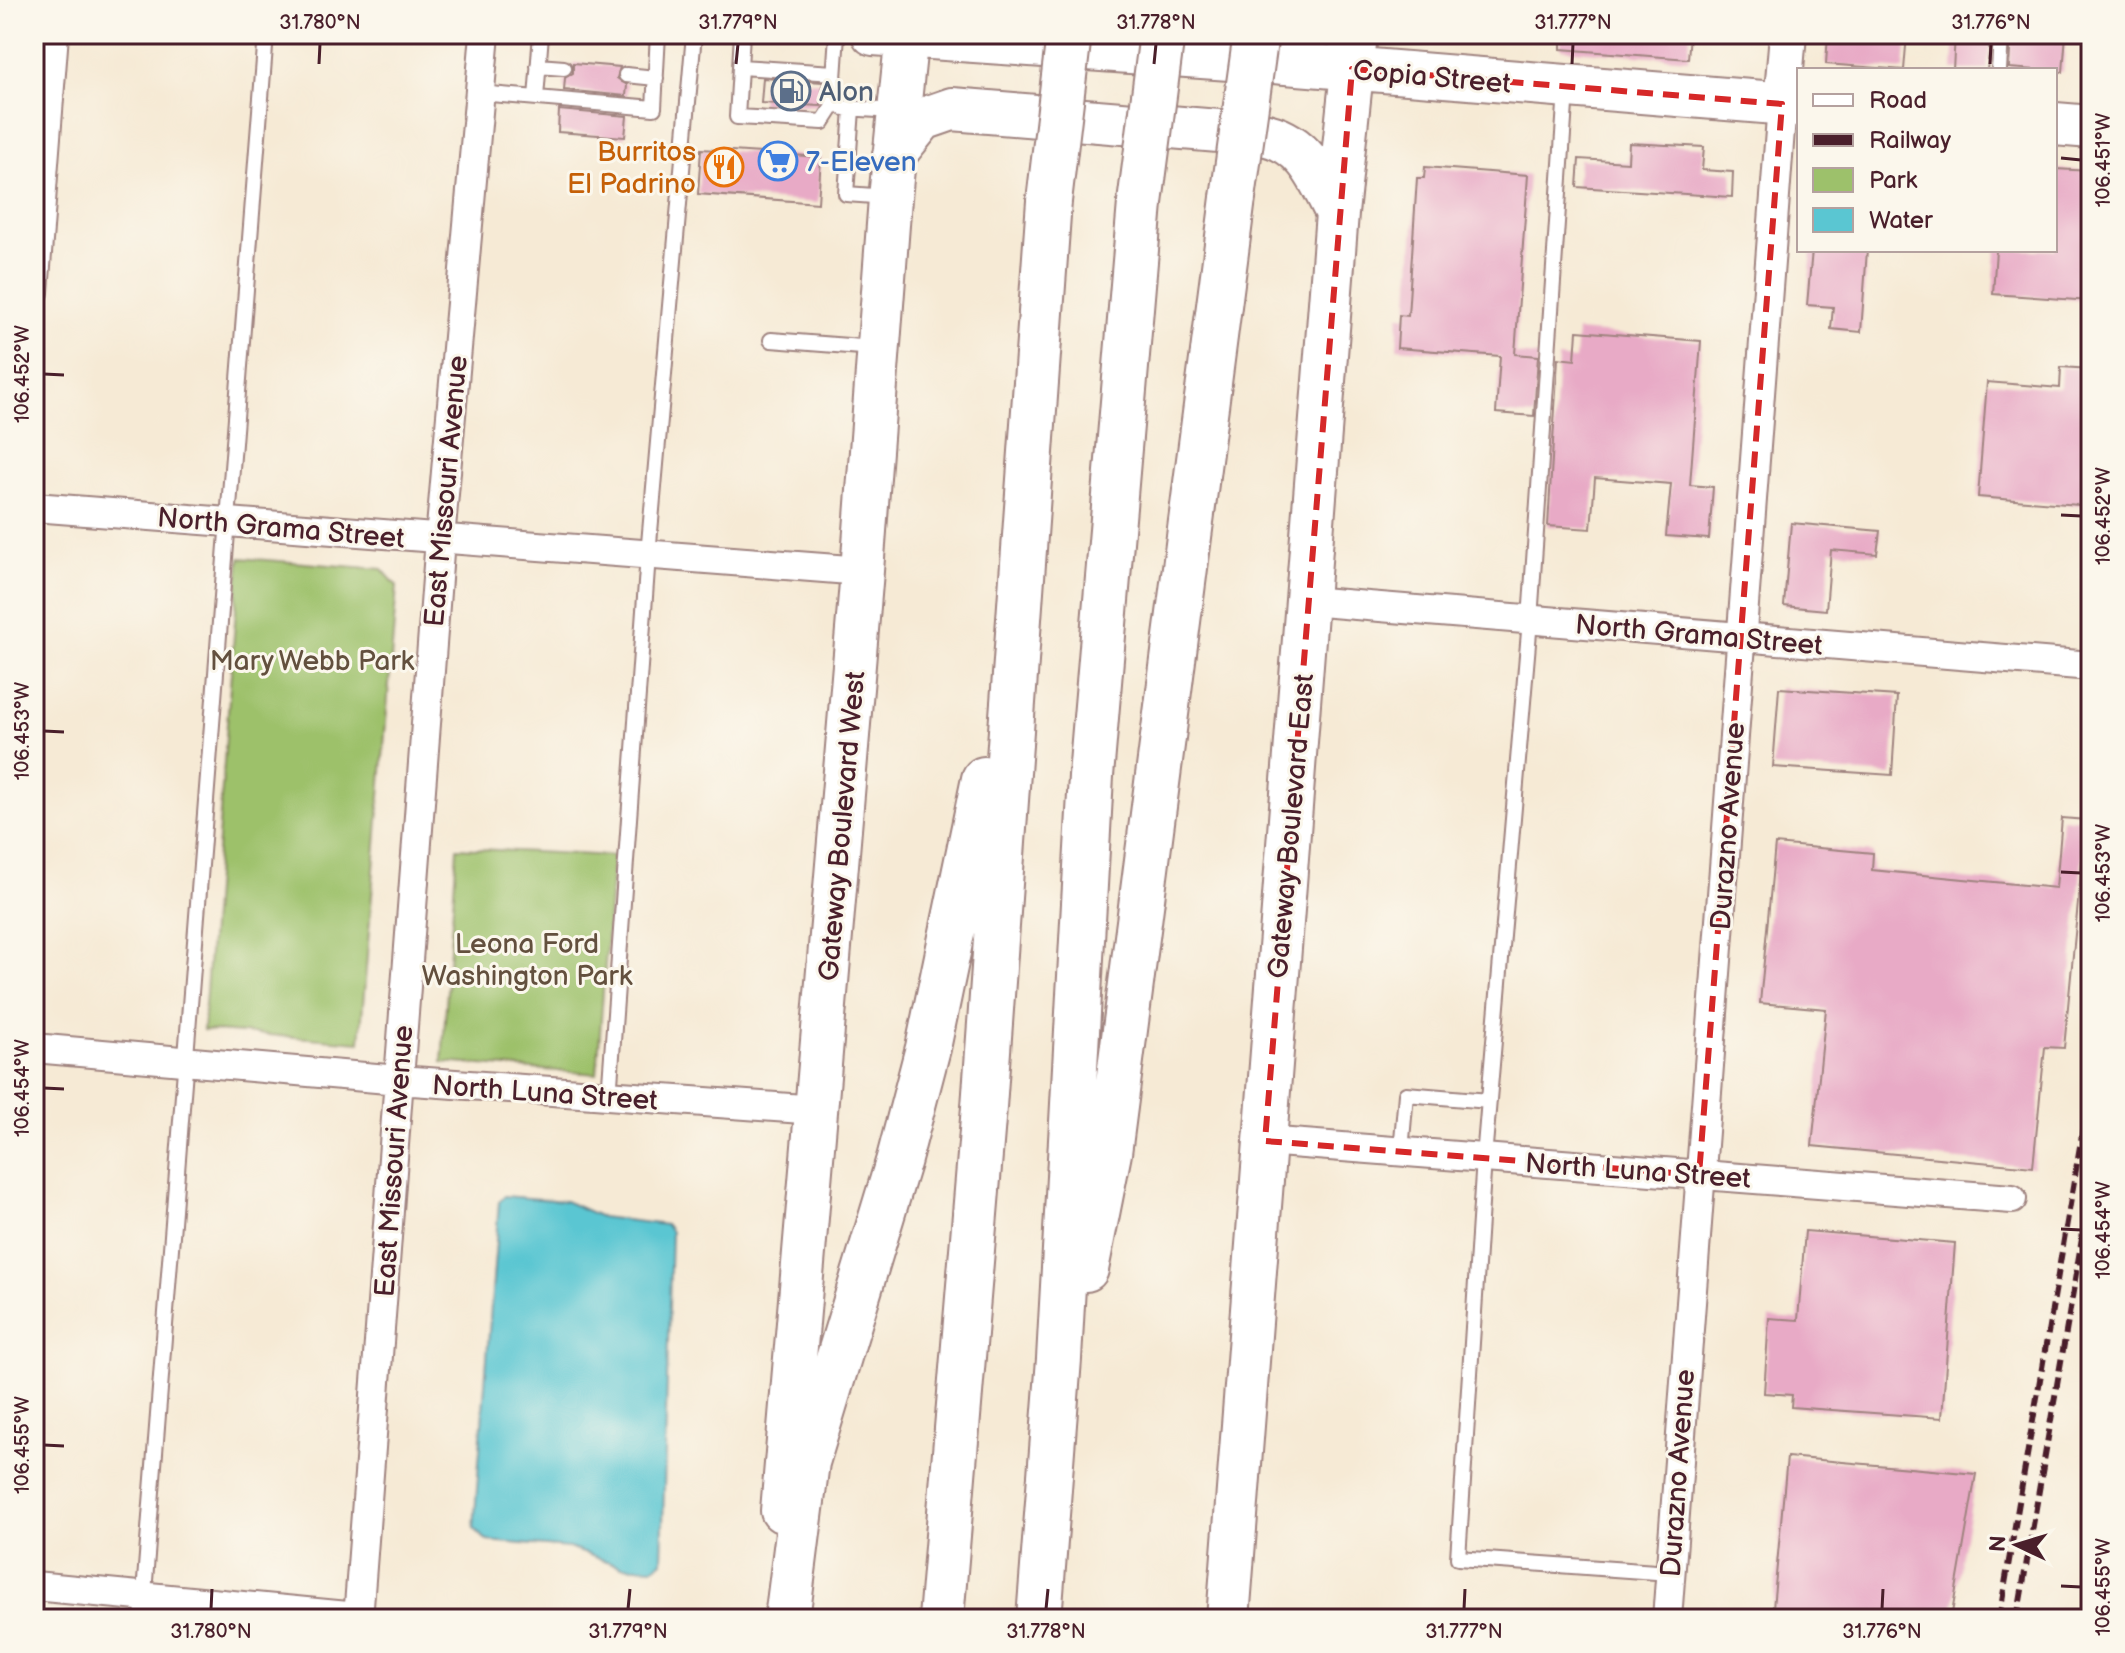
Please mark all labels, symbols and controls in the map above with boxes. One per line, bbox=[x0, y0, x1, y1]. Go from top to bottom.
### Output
text: 31.780°N bbox=[279, 11, 361, 35]
text: 31.779°N bbox=[698, 11, 778, 35]
text: 31.778°N bbox=[1116, 11, 1196, 35]
text: 31.777°N bbox=[1534, 11, 1612, 35]
text: 31.776°N bbox=[1951, 11, 2031, 35]
street label: Copia Street bbox=[1352, 54, 1513, 101]
legend bbox=[1797, 68, 2057, 252]
fuel station icon: Alon bbox=[770, 70, 812, 112]
place label: Alon bbox=[819, 76, 874, 109]
text: Road bbox=[1869, 86, 1927, 115]
text: 106.451°W bbox=[2092, 113, 2116, 207]
text: Railway bbox=[1869, 126, 1951, 155]
place label: Burritos El Padrino bbox=[567, 136, 696, 201]
supermarket icon: 7-Eleven bbox=[757, 140, 799, 182]
restaurant icon: Burritos El Padrino bbox=[703, 146, 745, 188]
place label: 7-Eleven bbox=[806, 146, 917, 179]
text: Park bbox=[1869, 166, 1917, 195]
text: Water bbox=[1869, 206, 1933, 235]
text: 106.452°W bbox=[11, 325, 35, 423]
street label: East Missouri Avenue bbox=[418, 354, 475, 628]
text: 106.452°W bbox=[2092, 467, 2116, 565]
street label: North Grama Street bbox=[156, 501, 406, 556]
street label: North Grama Street bbox=[1574, 608, 1824, 663]
park label: Mary Webb Park bbox=[210, 645, 415, 678]
street label: Gateway Boulevard West bbox=[813, 669, 873, 982]
street label: Gateway Boulevard East bbox=[1262, 672, 1321, 980]
text: 106.453°W bbox=[11, 682, 35, 780]
street label: Durazno Avenue bbox=[1705, 721, 1752, 931]
text: 106.453°W bbox=[2092, 824, 2116, 922]
park label: Leona Ford Washington Park bbox=[422, 928, 633, 993]
street label: East Missouri Avenue bbox=[369, 1024, 420, 1298]
text: 106.454°W bbox=[11, 1039, 35, 1137]
street label: North Luna Street bbox=[431, 1069, 659, 1118]
street label: North Luna Street bbox=[1524, 1147, 1752, 1196]
text: 106.454°W bbox=[2092, 1181, 2116, 1279]
street label: Durazno Avenue bbox=[1655, 1368, 1702, 1578]
text: 106.455°W bbox=[11, 1396, 35, 1494]
north arrow bbox=[1977, 1505, 2057, 1585]
text: N bbox=[1985, 1535, 2013, 1553]
text: 106.455°W bbox=[2092, 1538, 2116, 1636]
text: 31.780°N bbox=[170, 1620, 252, 1644]
text: 31.779°N bbox=[588, 1620, 668, 1644]
text: 31.778°N bbox=[1006, 1620, 1086, 1644]
text: 31.777°N bbox=[1425, 1620, 1503, 1644]
text: 31.776°N bbox=[1842, 1620, 1922, 1644]

